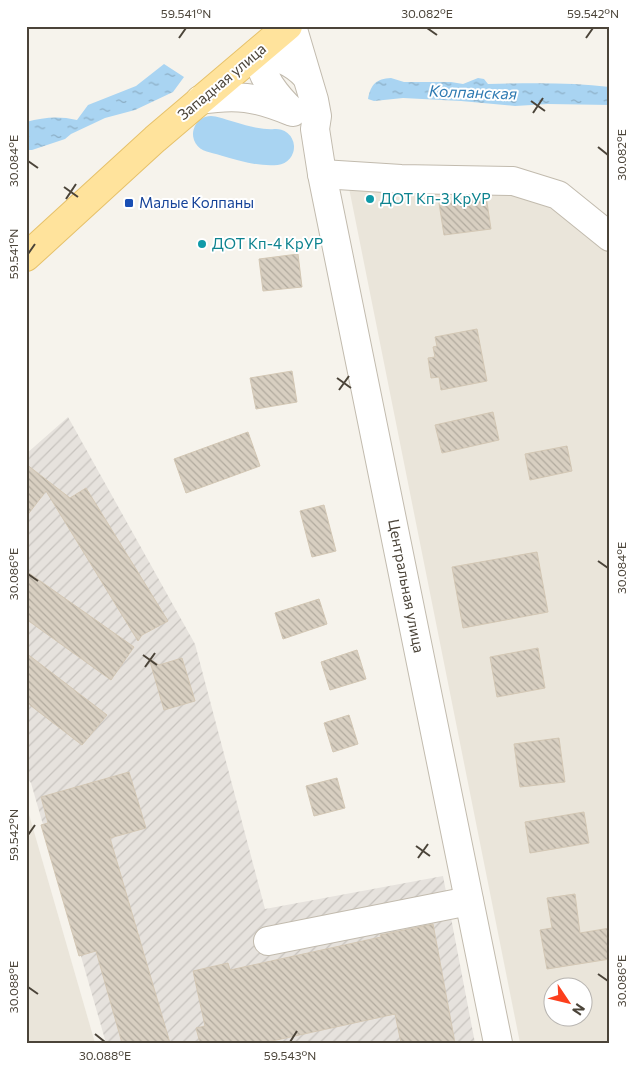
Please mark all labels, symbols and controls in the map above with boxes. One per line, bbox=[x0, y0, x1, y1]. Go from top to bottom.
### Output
text: 59.541°N bbox=[161, 6, 211, 20]
text: 30.082°E bbox=[401, 6, 453, 20]
text: 59.542°N bbox=[567, 6, 619, 20]
street label: Западная улица bbox=[174, 39, 269, 123]
water label: Колпанская bbox=[429, 80, 517, 103]
text: 30.082°E bbox=[614, 129, 628, 181]
text: 30.084°E bbox=[6, 135, 20, 187]
place label: ДОТ Кп-3 КрУР bbox=[380, 189, 491, 207]
place label: Малые Колпаны bbox=[139, 193, 254, 211]
marker: ДОТ Кп-3 КрУР bbox=[364, 193, 376, 205]
marker: Малые Колпаны bbox=[123, 197, 135, 209]
text: 59.541°N bbox=[6, 229, 20, 279]
place label: ДОТ Кп-4 КрУР bbox=[212, 234, 323, 252]
marker: ДОТ Кп-4 КрУР bbox=[196, 238, 208, 250]
street label: Центральная улица bbox=[385, 517, 429, 654]
text: 30.084°E bbox=[614, 542, 628, 594]
text: 30.086°E bbox=[6, 548, 20, 600]
text: 59.542°N bbox=[6, 809, 20, 861]
text: 30.086°E bbox=[614, 955, 628, 1007]
text: 30.088°E bbox=[6, 961, 20, 1013]
north arrow bbox=[544, 976, 594, 1026]
text: N bbox=[569, 1001, 589, 1019]
text: 30.088°E bbox=[79, 1048, 131, 1062]
text: 59.543°N bbox=[264, 1048, 316, 1062]

